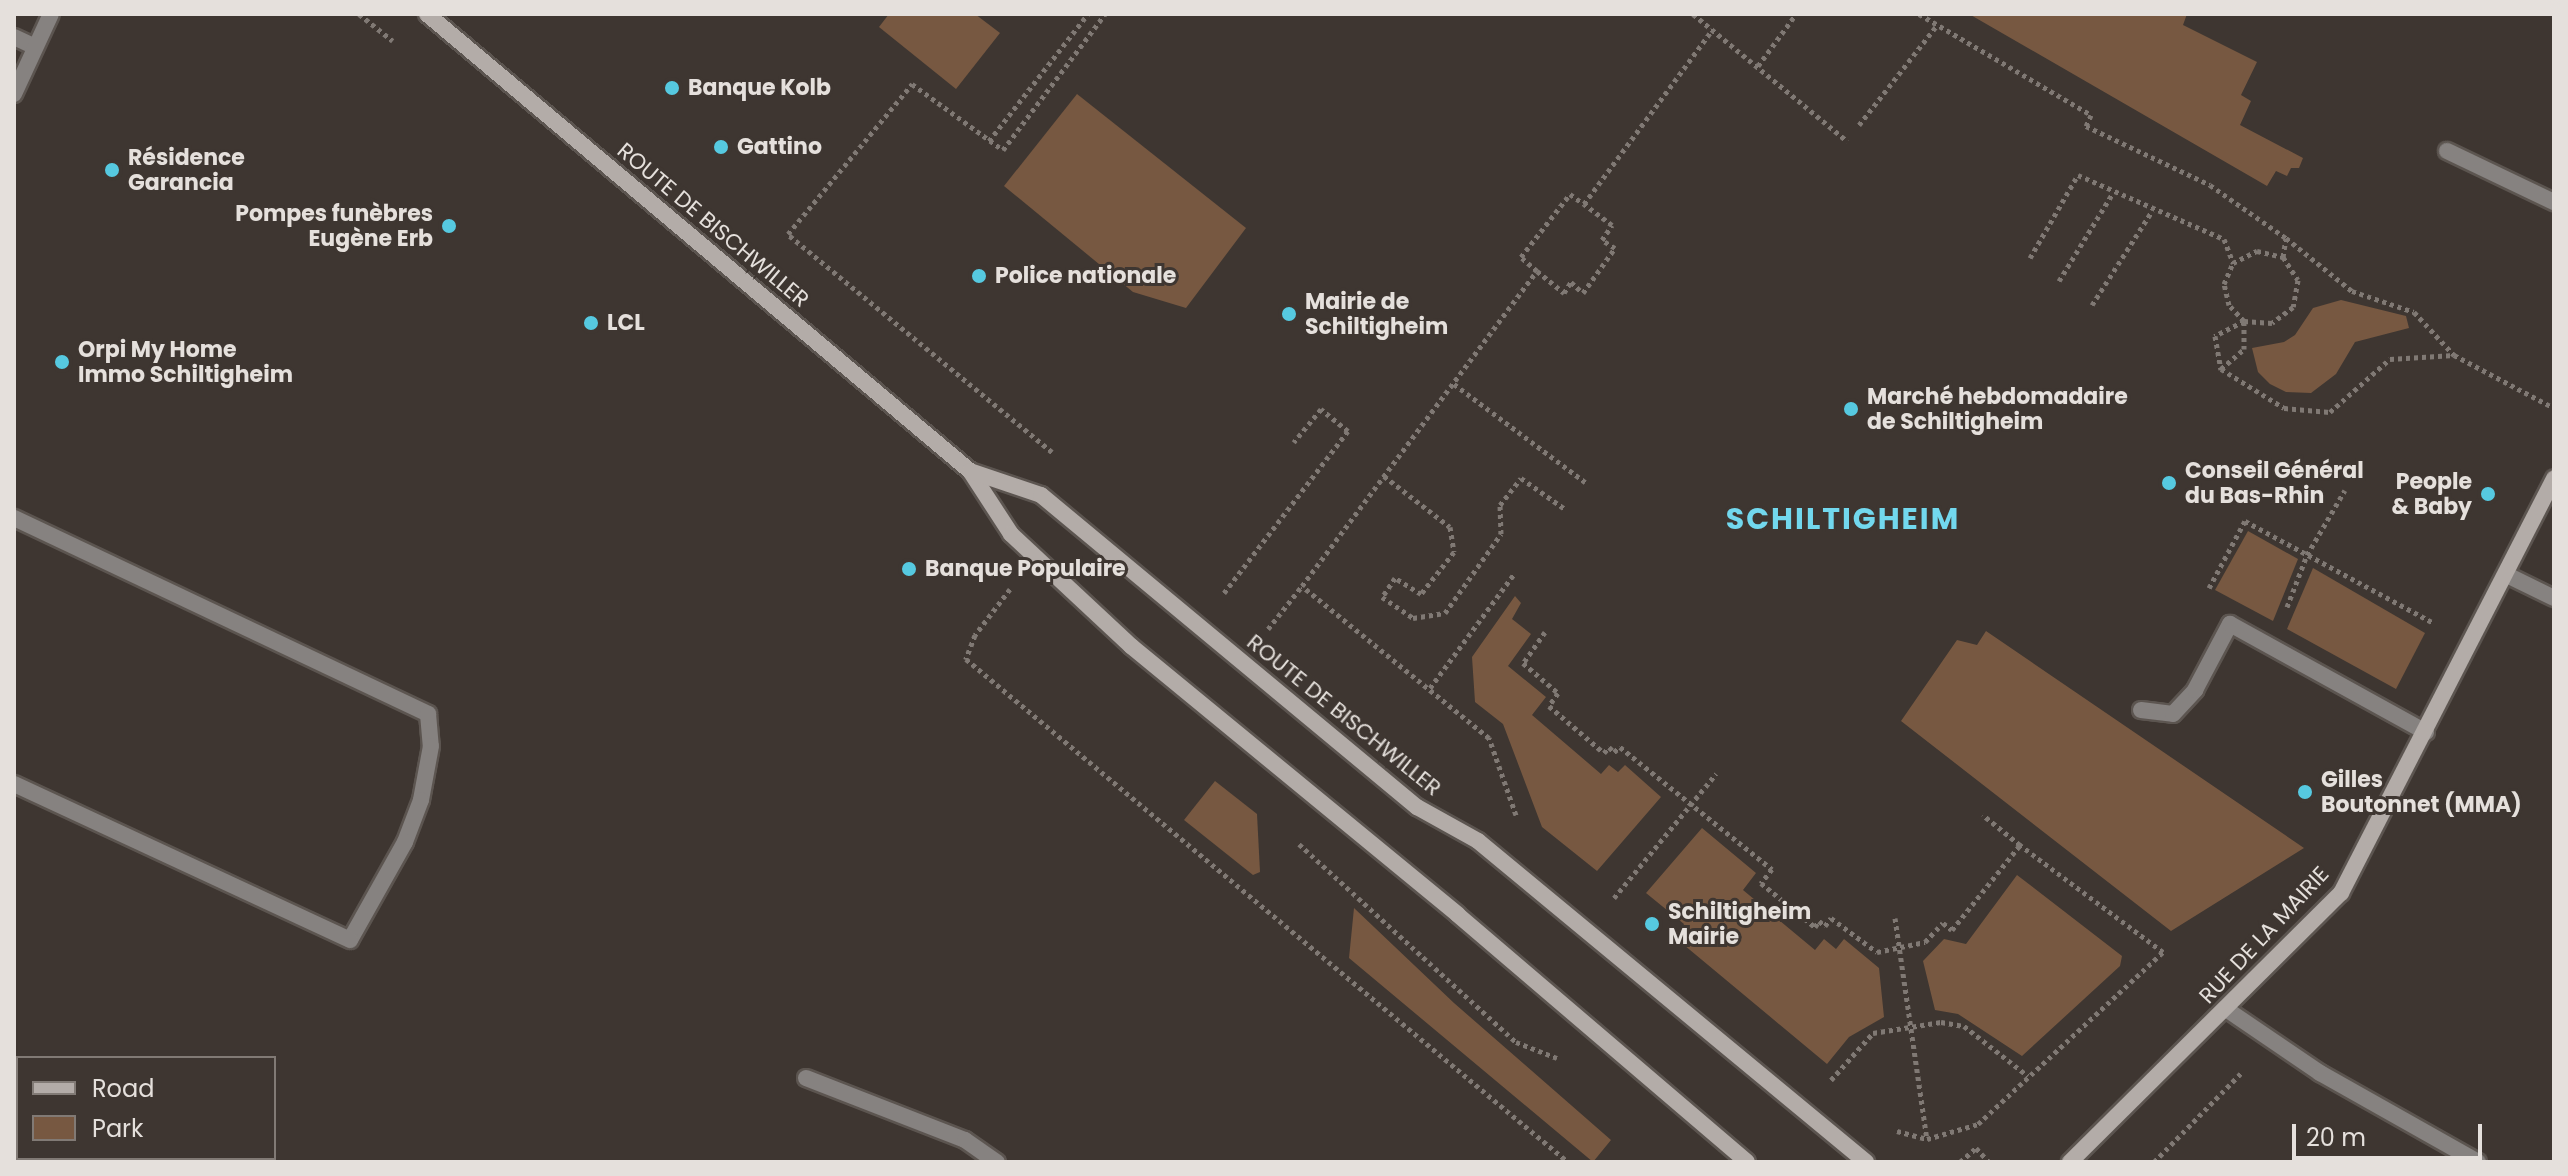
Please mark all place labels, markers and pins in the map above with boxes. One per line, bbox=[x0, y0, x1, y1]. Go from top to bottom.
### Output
place label: Banque Kolb bbox=[688, 75, 831, 101]
marker: Banque Kolb bbox=[663, 79, 681, 97]
place label: Gattino bbox=[737, 134, 822, 160]
marker: Gattino bbox=[712, 138, 730, 156]
place label: Résidence Garancia bbox=[128, 144, 245, 196]
marker: Résidence Garancia bbox=[103, 161, 121, 179]
place label: Pompes funèbres Eugène Erb bbox=[235, 200, 433, 252]
marker: Pompes funèbres Eugène Erb bbox=[440, 217, 458, 235]
place label: Police nationale bbox=[995, 263, 1176, 289]
marker: Police nationale bbox=[970, 267, 988, 285]
place label: Mairie de Schiltigheim bbox=[1305, 288, 1448, 340]
marker: Mairie de Schiltigheim bbox=[1280, 305, 1298, 323]
place label: LCL bbox=[607, 310, 645, 336]
marker: LCL bbox=[582, 314, 600, 332]
place label: Orpi My Home Immo Schiltigheim bbox=[78, 336, 293, 388]
marker: Orpi My Home Immo Schiltigheim bbox=[53, 353, 71, 371]
place label: Marché hebdomadaire de Schiltigheim bbox=[1867, 383, 2128, 434]
marker: Marché hebdomadaire de Schiltigheim bbox=[1842, 400, 1860, 418]
place label: Conseil Général du Bas-Rhin bbox=[2185, 457, 2364, 508]
place label: People & Baby bbox=[2392, 468, 2472, 520]
marker: Conseil Général du Bas-Rhin bbox=[2160, 474, 2178, 492]
marker: People & Baby bbox=[2479, 485, 2497, 503]
place label: Banque Populaire bbox=[925, 556, 1126, 582]
marker: Banque Populaire bbox=[900, 560, 918, 578]
place label: Gilles Boutonnet (MMA) bbox=[2321, 766, 2522, 818]
marker: Gilles Boutonnet (MMA) bbox=[2296, 783, 2314, 801]
place label: Schiltigheim Mairie bbox=[1668, 898, 1811, 950]
marker: Schiltigheim Mairie bbox=[1643, 915, 1661, 933]

